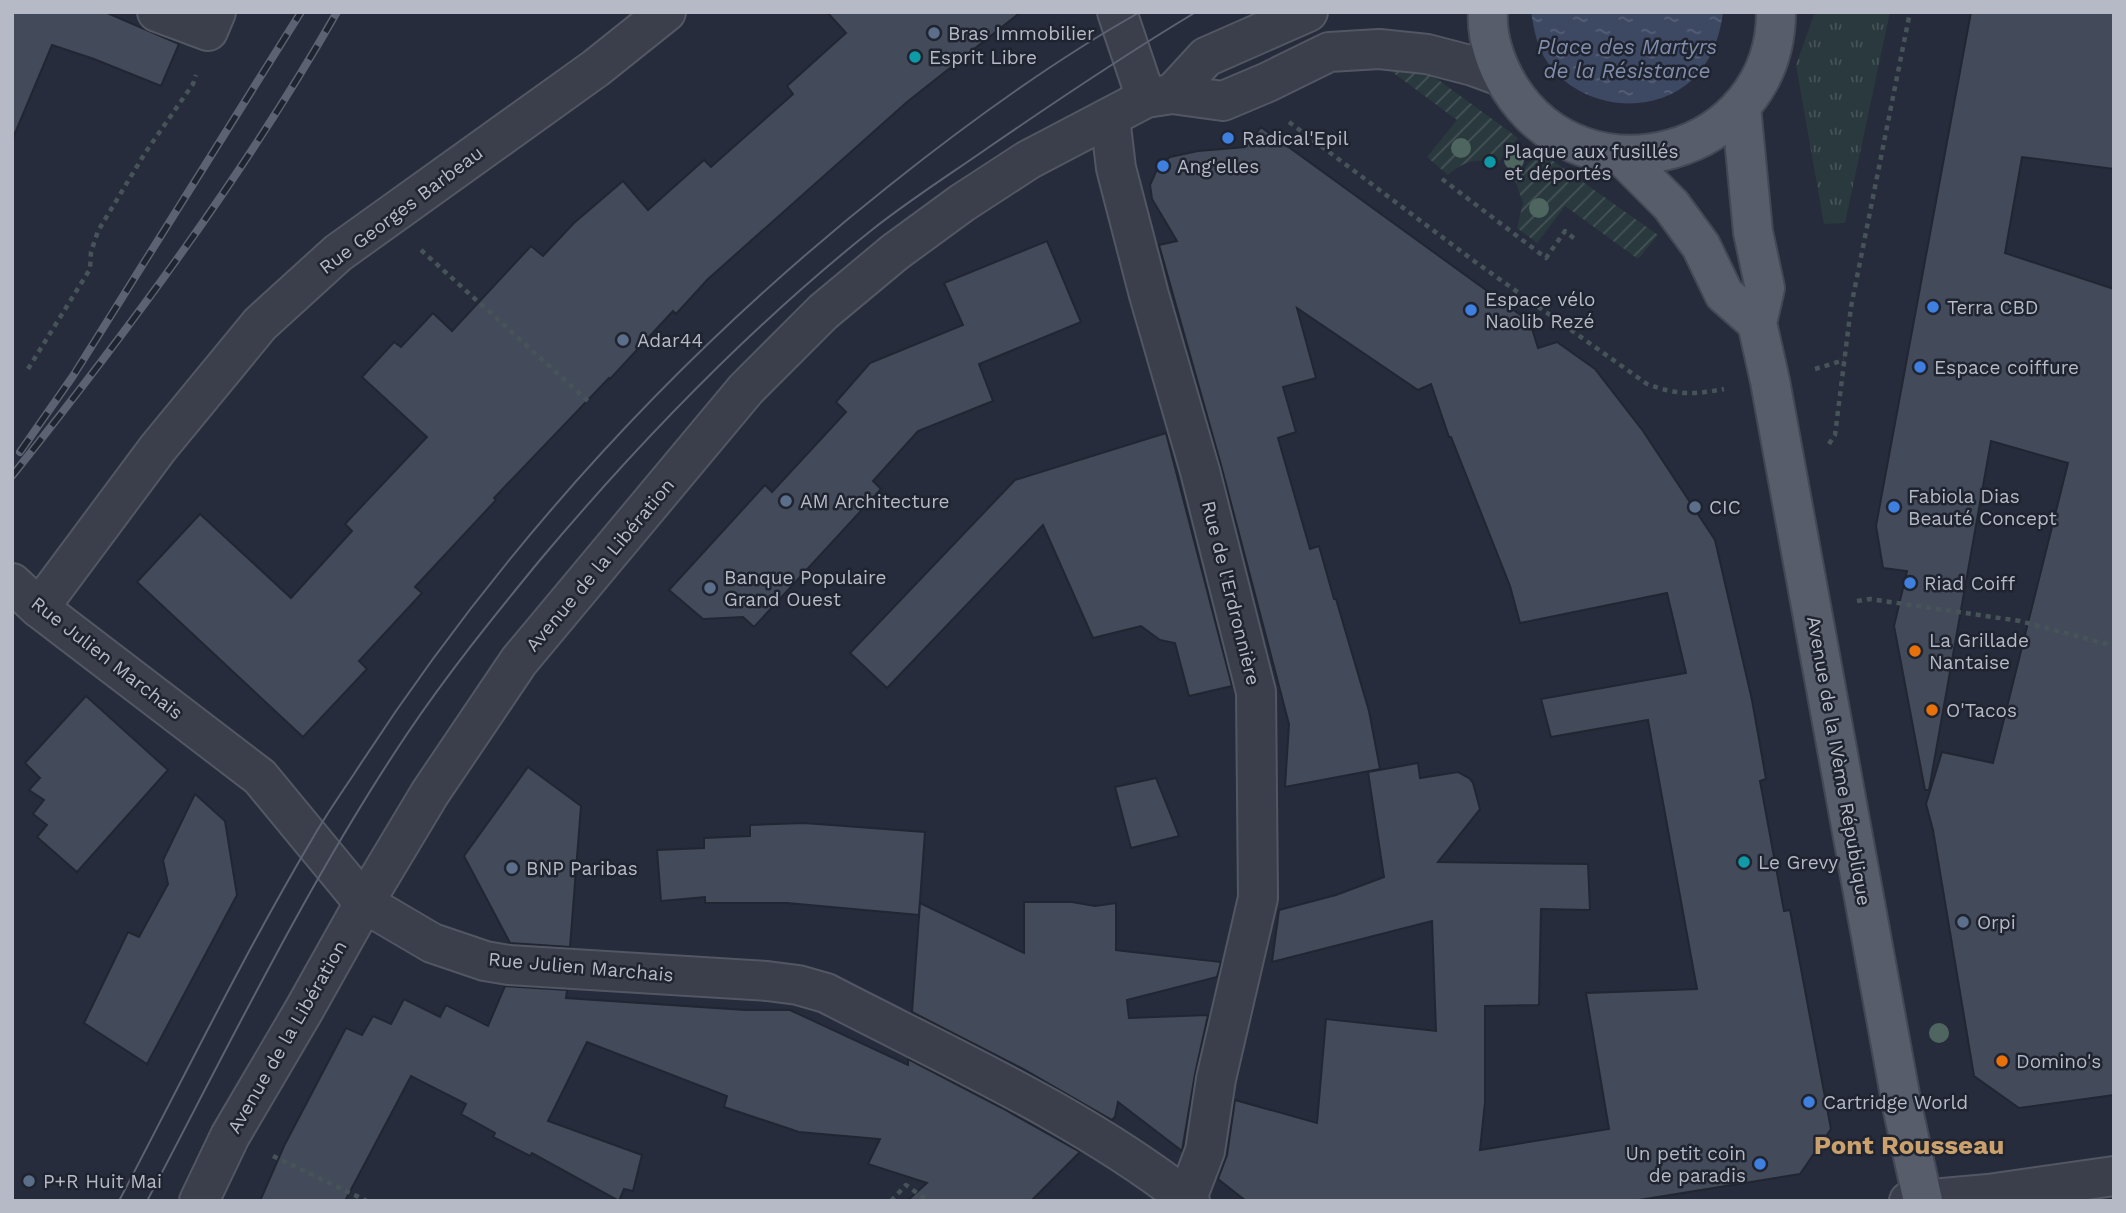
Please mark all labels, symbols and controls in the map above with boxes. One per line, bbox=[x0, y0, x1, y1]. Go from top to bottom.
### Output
place label: Bras Immobilier bbox=[948, 22, 1095, 45]
marker: Bras Immobilier bbox=[926, 25, 942, 41]
water label: Place des Martyrs de la Résistance bbox=[1537, 34, 1717, 83]
place label: Esprit Libre bbox=[929, 46, 1037, 69]
marker: Esprit Libre bbox=[907, 49, 923, 65]
place label: Radical'Epil bbox=[1242, 127, 1349, 150]
marker: Radical'Epil bbox=[1220, 130, 1236, 146]
place label: Plaque aux fusillés et déportés bbox=[1504, 140, 1678, 185]
street label: Rue Georges Barbeau bbox=[315, 141, 487, 279]
marker: Plaque aux fusillés et déportés bbox=[1482, 154, 1498, 170]
place label: Ang'elles bbox=[1177, 155, 1259, 178]
marker: Ang'elles bbox=[1155, 158, 1171, 174]
place label: Espace vélo Naolib Rezé bbox=[1485, 288, 1595, 333]
place label: Terra CBD bbox=[1947, 296, 2039, 319]
marker: Terra CBD bbox=[1925, 299, 1941, 315]
marker: Espace vélo Naolib Rezé bbox=[1463, 302, 1479, 318]
place label: Adar44 bbox=[637, 329, 703, 352]
marker: Adar44 bbox=[615, 332, 631, 348]
place label: Espace coiffure bbox=[1934, 356, 2079, 379]
marker: Espace coiffure bbox=[1912, 359, 1928, 375]
street label: Avenue de la Libération bbox=[521, 474, 679, 656]
place label: Fabiola Dias Beauté Concept bbox=[1908, 485, 2057, 530]
place label: AM Architecture bbox=[800, 490, 950, 513]
marker: AM Architecture bbox=[778, 493, 794, 509]
place label: CIC bbox=[1709, 496, 1741, 519]
street label: Rue de l'Erdronnière bbox=[1197, 498, 1265, 688]
marker: CIC bbox=[1687, 499, 1703, 515]
marker: Fabiola Dias Beauté Concept bbox=[1886, 499, 1902, 515]
place label: Banque Populaire Grand Ouest bbox=[724, 566, 887, 611]
place label: Riad Coiff bbox=[1924, 572, 2015, 595]
marker: Riad Coiff bbox=[1902, 575, 1918, 591]
marker: Banque Populaire Grand Ouest bbox=[702, 580, 718, 596]
street label: Rue Julien Marchais bbox=[27, 592, 187, 724]
street label: Avenue de la IVème République bbox=[1802, 614, 1876, 908]
place label: La Grillade Nantaise bbox=[1929, 629, 2029, 674]
marker: La Grillade Nantaise bbox=[1907, 643, 1923, 659]
place label: O'Tacos bbox=[1946, 699, 2017, 722]
marker: O'Tacos bbox=[1924, 702, 1940, 718]
place label: Le Grevy bbox=[1758, 851, 1838, 874]
marker: Le Grevy bbox=[1736, 854, 1752, 870]
place label: BNP Paribas bbox=[526, 857, 638, 880]
marker: BNP Paribas bbox=[504, 860, 520, 876]
place label: Orpi bbox=[1977, 911, 2016, 934]
marker: Orpi bbox=[1955, 914, 1971, 930]
street label: Avenue de la Libération bbox=[222, 936, 352, 1138]
street label: Rue Julien Marchais bbox=[487, 947, 675, 987]
place label: Domino's bbox=[2016, 1050, 2101, 1073]
marker: Domino's bbox=[1994, 1053, 2010, 1069]
place label: Cartridge World bbox=[1823, 1091, 1968, 1114]
marker: Cartridge World bbox=[1801, 1094, 1817, 1110]
district label: Pont Rousseau bbox=[1814, 1130, 2004, 1160]
place label: Un petit coin de paradis bbox=[1626, 1142, 1746, 1187]
marker: Un petit coin de paradis bbox=[1752, 1156, 1768, 1172]
place label: P+R Huit Mai bbox=[43, 1170, 162, 1193]
marker: P+R Huit Mai bbox=[21, 1173, 37, 1189]

